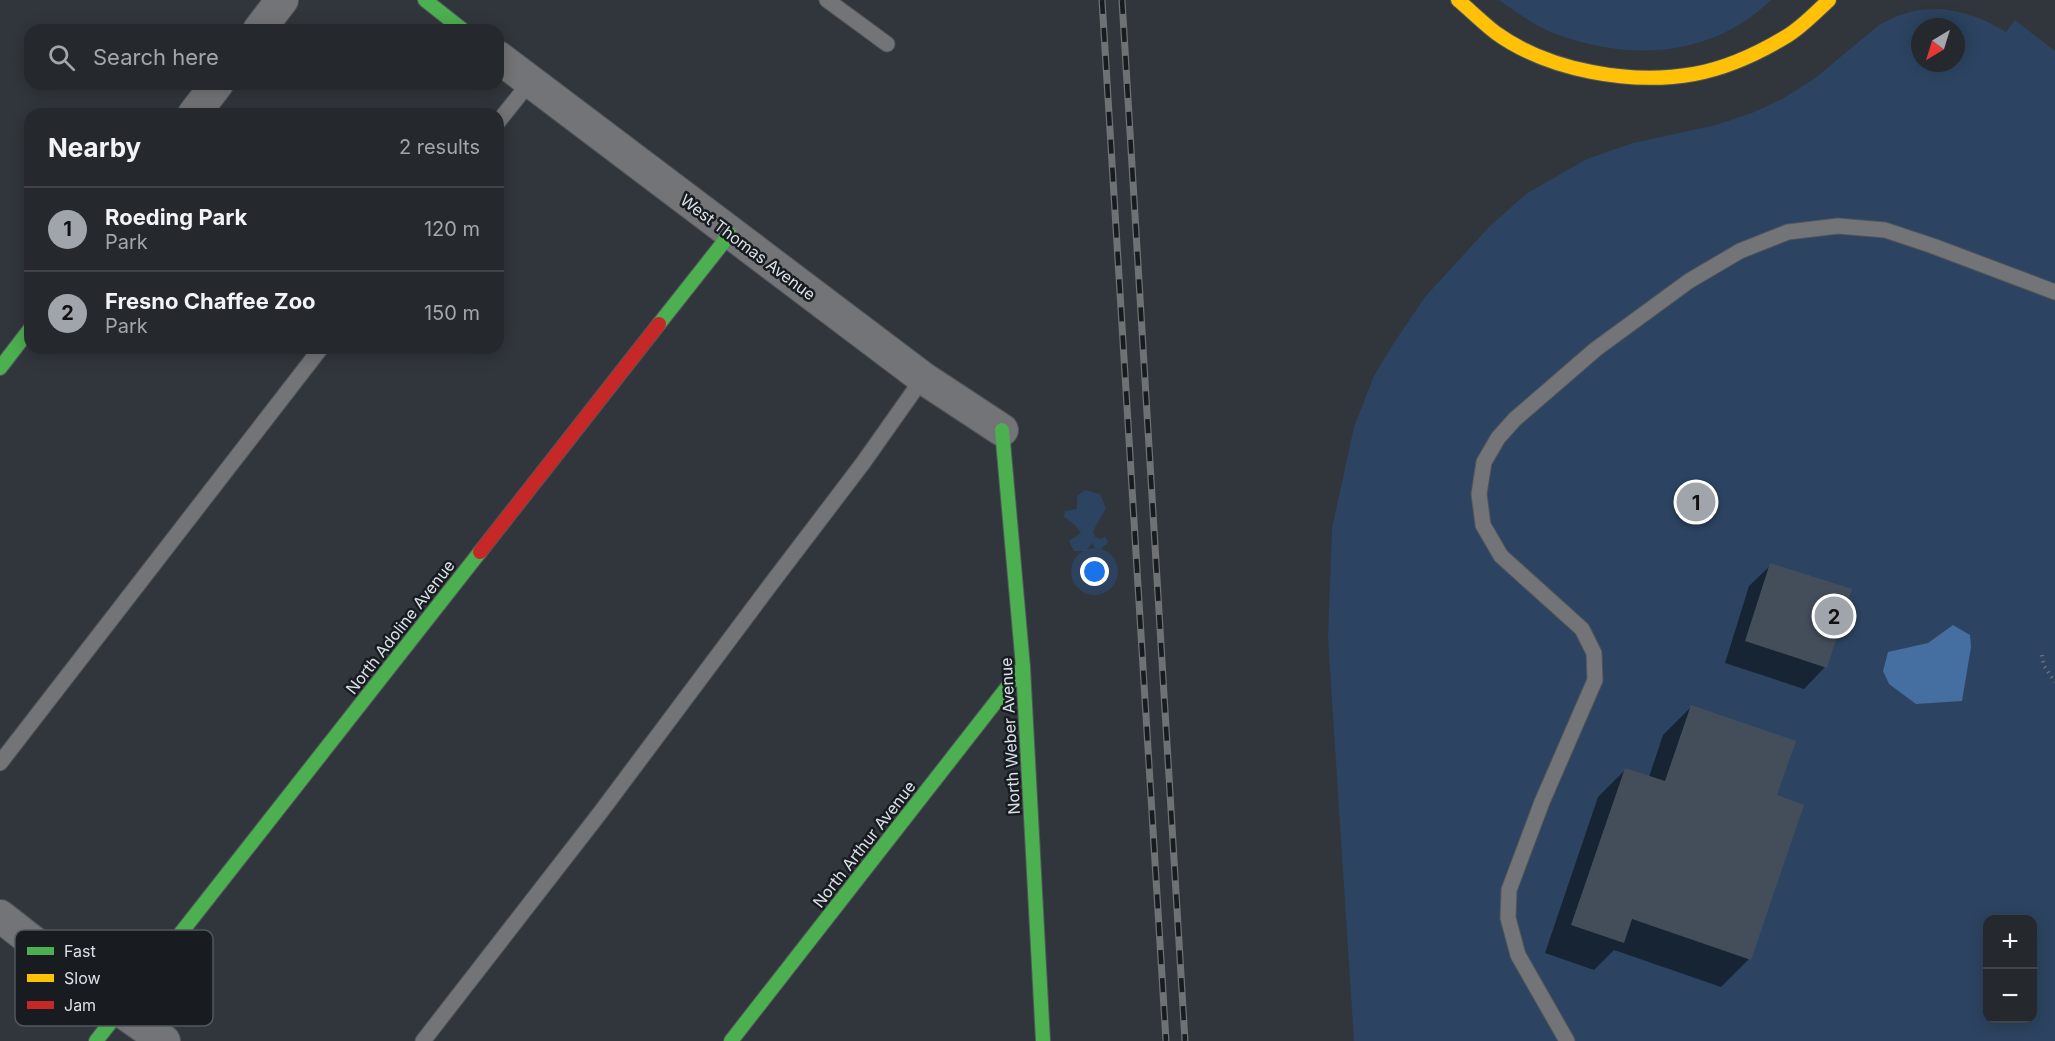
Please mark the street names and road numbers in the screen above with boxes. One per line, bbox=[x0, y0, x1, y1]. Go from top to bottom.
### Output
street label: West Thomas Avenue bbox=[676, 190, 820, 304]
street label: North Adoline Avenue bbox=[341, 556, 459, 698]
street label: North Weber Avenue bbox=[996, 657, 1024, 815]
street label: North Arthur Avenue bbox=[808, 777, 920, 911]

